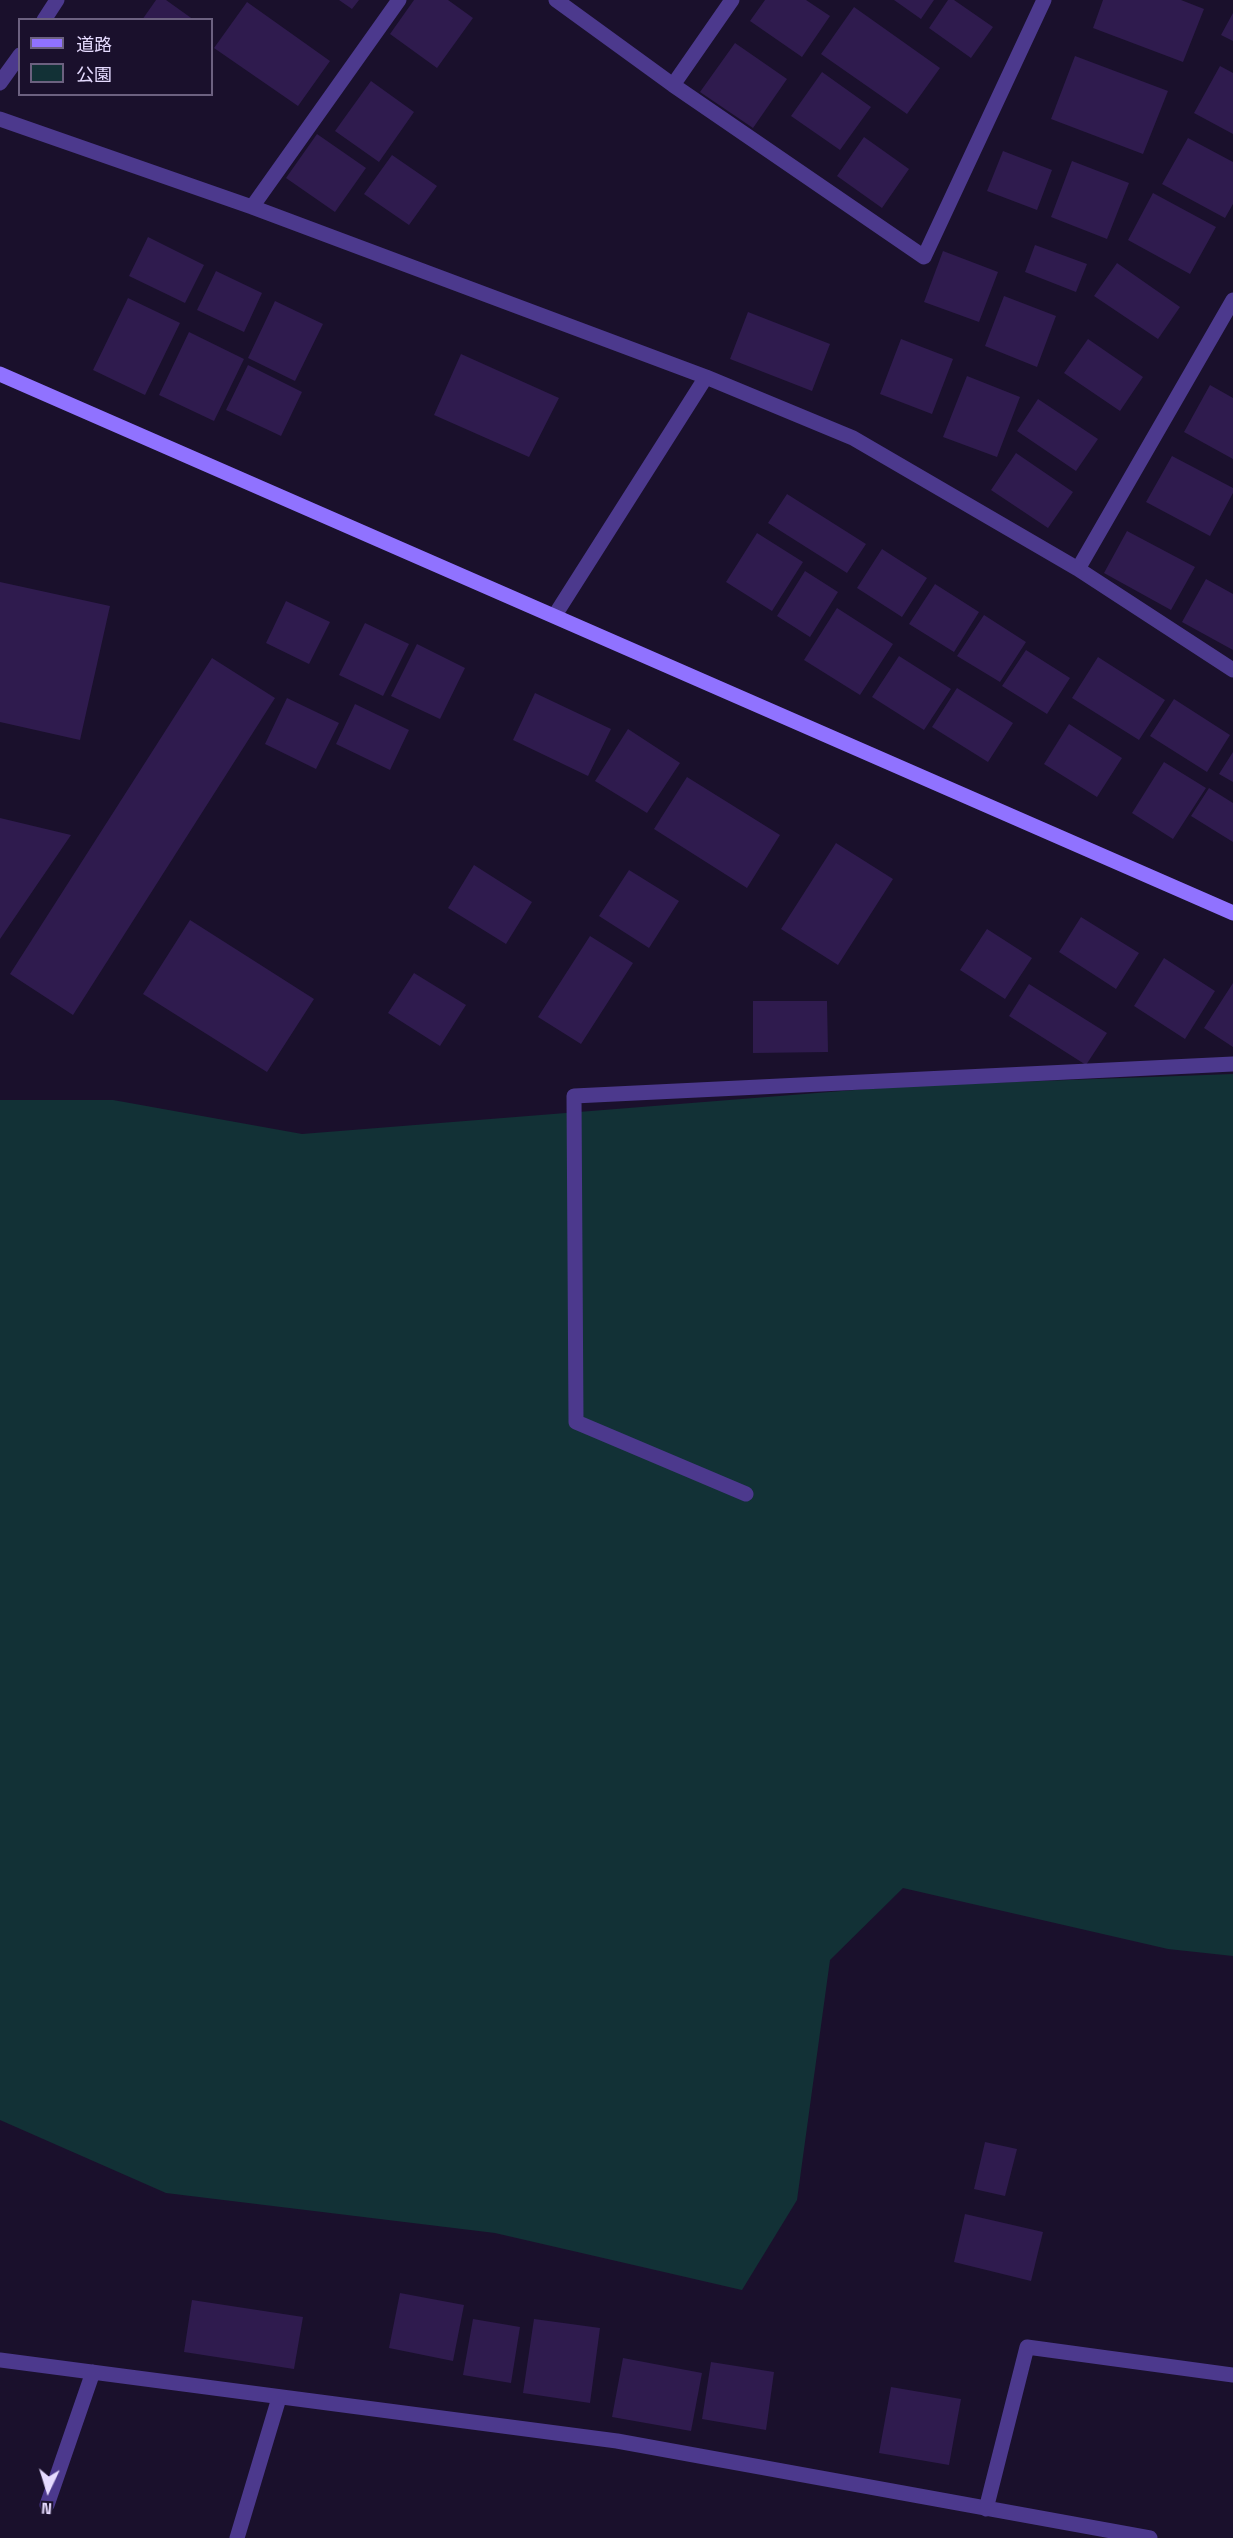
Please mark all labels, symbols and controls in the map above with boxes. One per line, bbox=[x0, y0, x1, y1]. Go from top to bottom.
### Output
legend bbox=[18, 18, 213, 96]
text: 道路 bbox=[76, 33, 112, 56]
text: 公園 bbox=[76, 63, 112, 86]
north arrow bbox=[18, 2460, 78, 2520]
text: N bbox=[41, 2498, 53, 2519]

